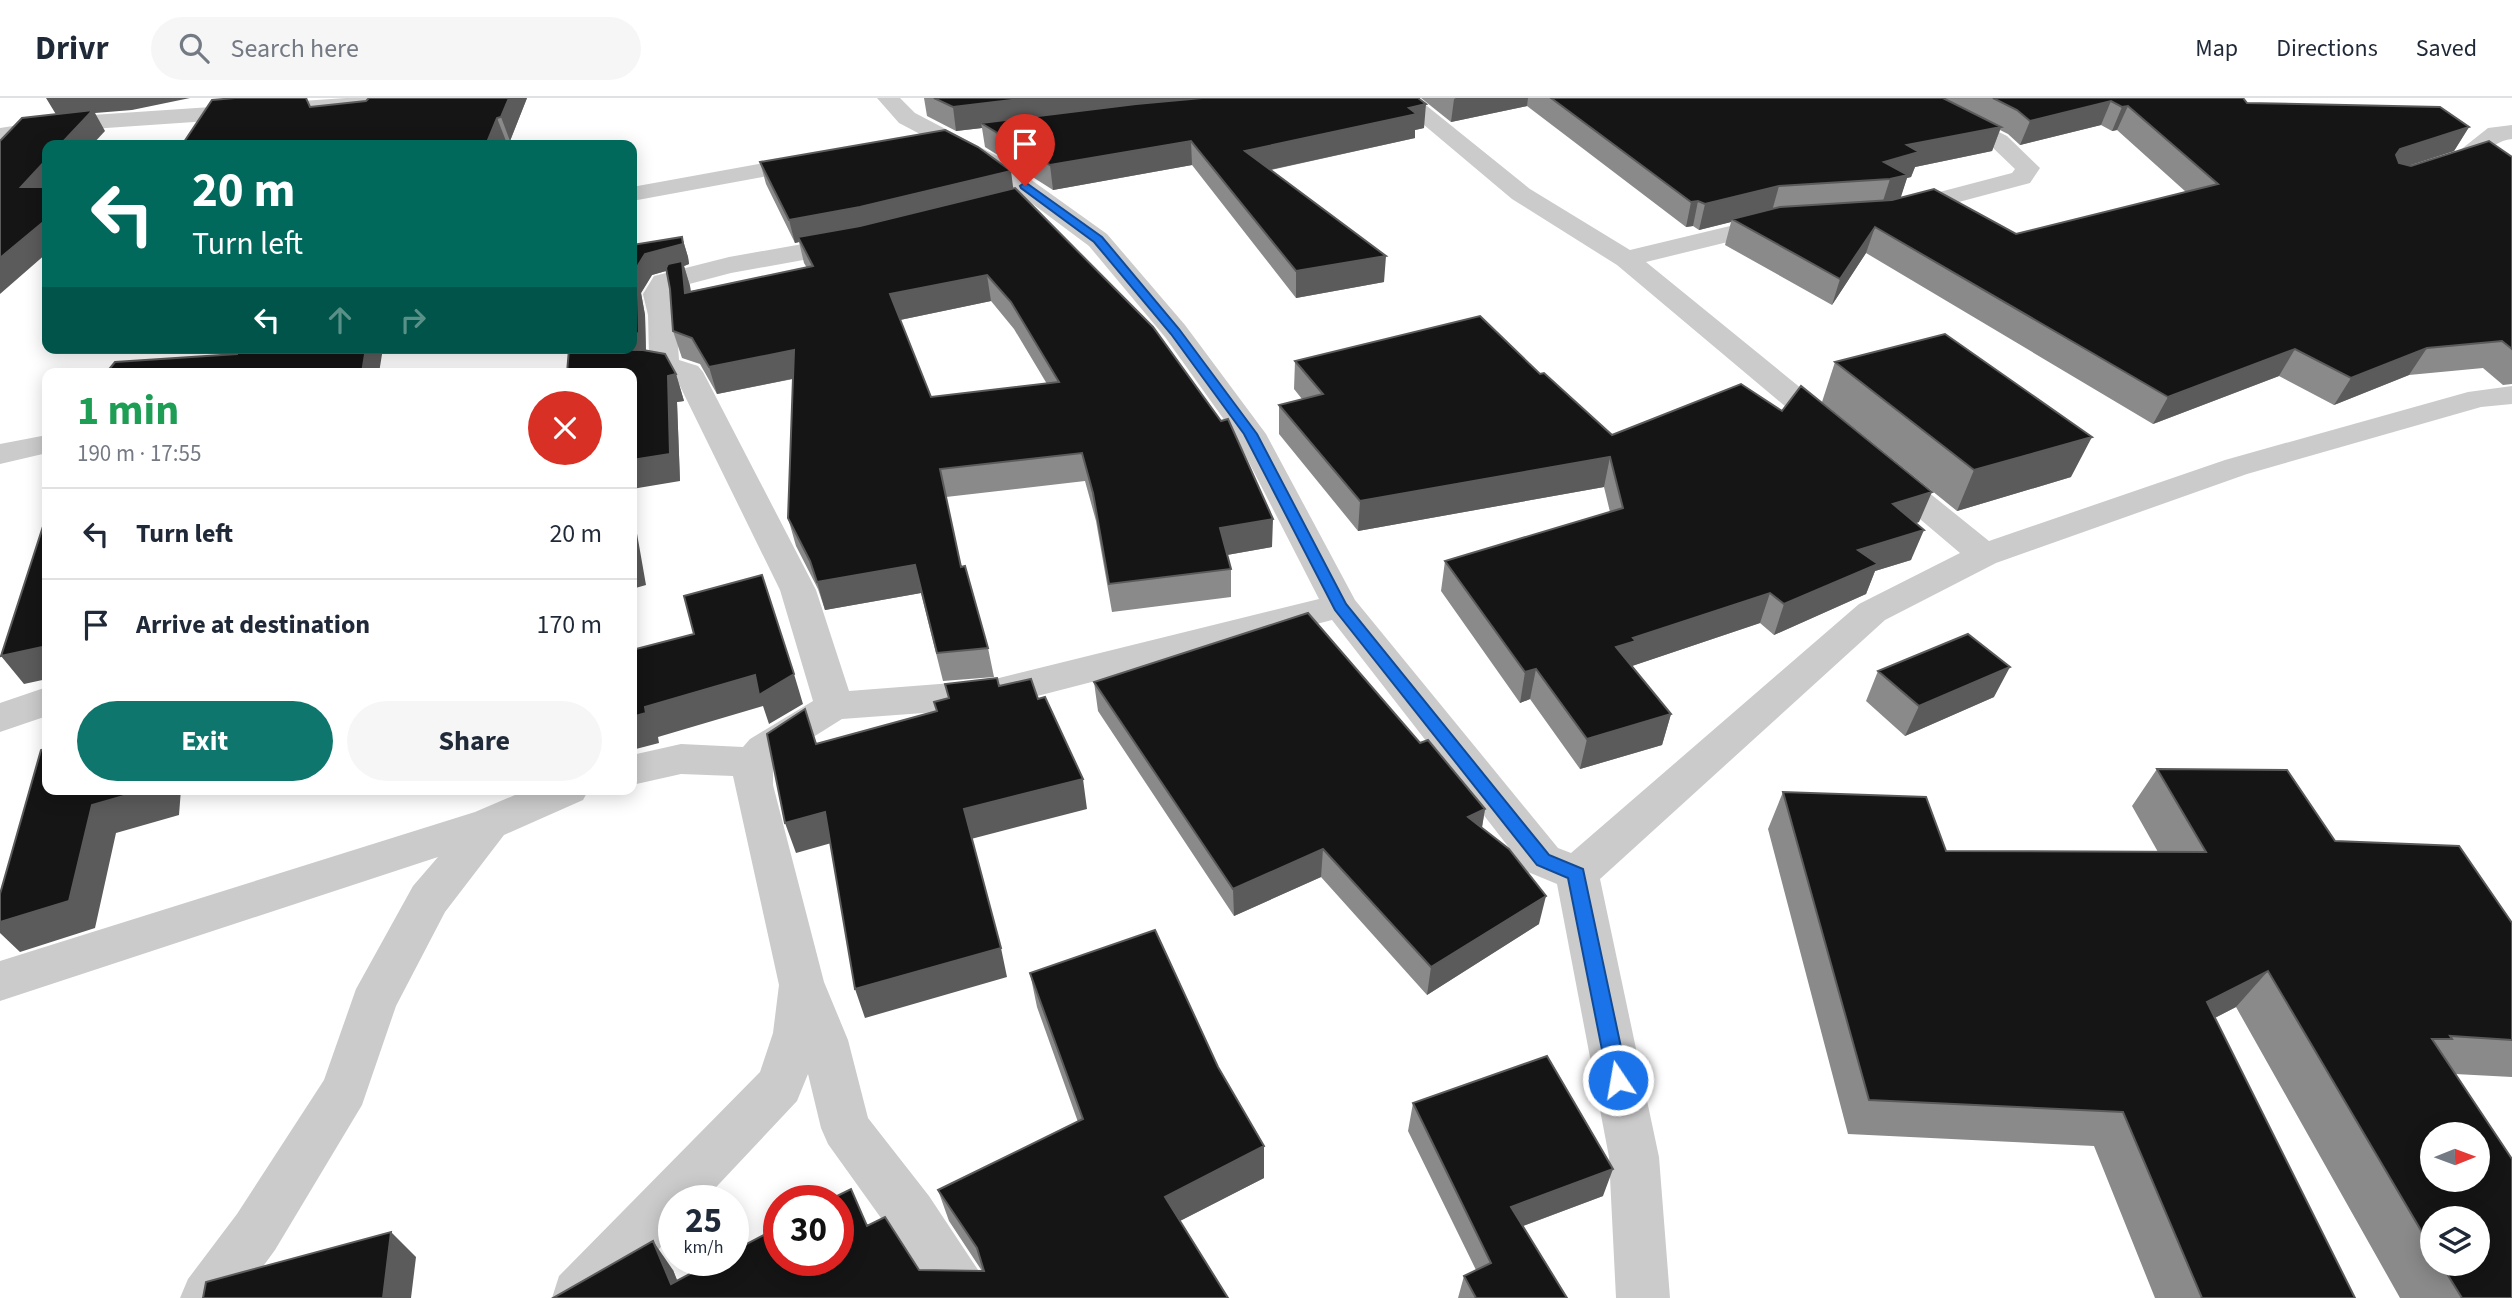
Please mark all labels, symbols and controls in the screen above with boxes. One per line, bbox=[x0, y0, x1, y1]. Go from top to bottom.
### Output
search box bbox=[151, 17, 641, 80]
text: Drivr bbox=[35, 25, 109, 72]
icon: search bbox=[175, 29, 213, 67]
text: Search here bbox=[231, 30, 359, 67]
text: Map bbox=[2195, 31, 2238, 66]
text: Directions bbox=[2276, 31, 2378, 66]
text: Saved bbox=[2416, 31, 2477, 66]
pin bbox=[995, 114, 1055, 186]
icon: arrive bbox=[1006, 125, 1044, 163]
text: 20 m bbox=[192, 156, 296, 226]
icon: left bbox=[77, 168, 168, 259]
text: Turn left bbox=[192, 221, 303, 267]
icon: left bbox=[248, 301, 286, 339]
icon: ahead bbox=[321, 301, 359, 339]
icon: right bbox=[394, 301, 432, 339]
text: 1 min bbox=[77, 381, 179, 441]
button: close bbox=[528, 391, 602, 465]
text: 190 m · 17:55 bbox=[77, 437, 201, 470]
icon: left bbox=[77, 515, 115, 553]
text: Turn left bbox=[136, 515, 233, 552]
text: 20 m bbox=[549, 515, 602, 552]
icon: arrive bbox=[77, 606, 115, 644]
text: Arrive at destination bbox=[136, 606, 370, 643]
text: 170 m bbox=[536, 606, 602, 643]
button: Exit bbox=[77, 701, 333, 781]
button: Share bbox=[347, 701, 602, 781]
position arrow bbox=[1581, 1043, 1655, 1117]
north arrow bbox=[2420, 1122, 2490, 1192]
map controls bbox=[2420, 1122, 2490, 1276]
speed limit sign: 30 bbox=[763, 1185, 854, 1276]
text: 25 bbox=[685, 1196, 722, 1246]
button: layers bbox=[2420, 1206, 2490, 1276]
text: km/h bbox=[684, 1235, 723, 1260]

